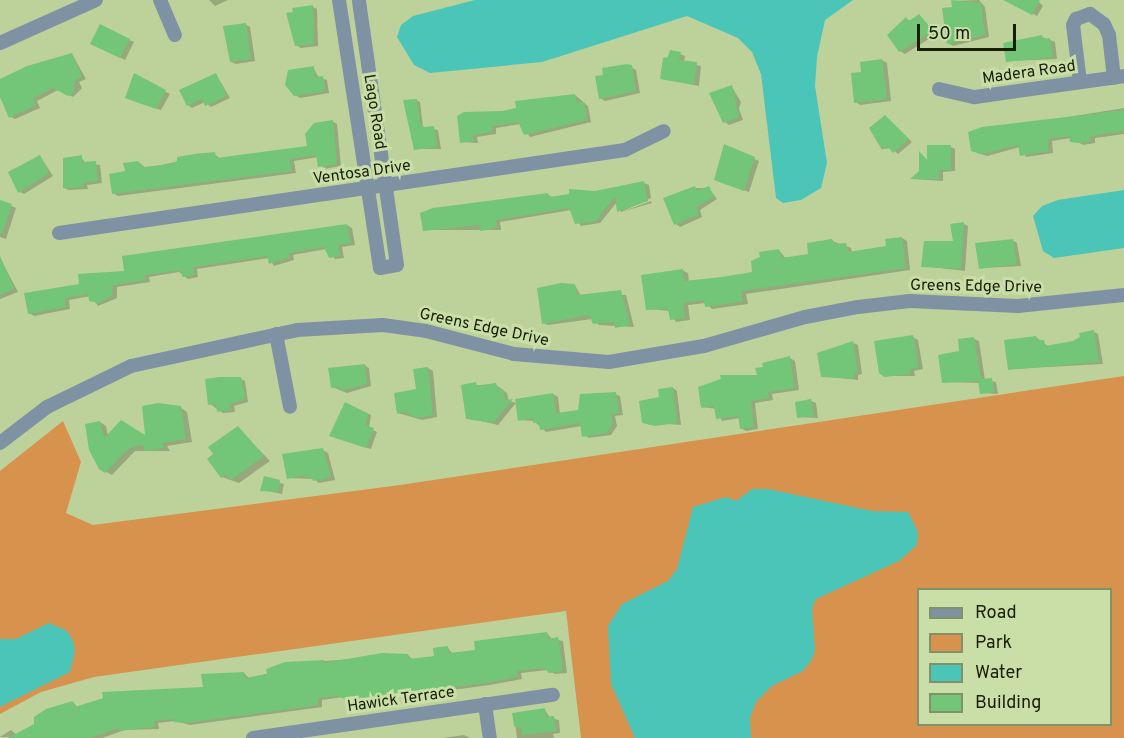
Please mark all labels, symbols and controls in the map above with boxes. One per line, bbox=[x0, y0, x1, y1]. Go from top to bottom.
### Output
scale bar bbox=[920, 12, 1019, 50]
text: 50 m bbox=[928, 23, 970, 46]
street label: Madera Road bbox=[981, 57, 1077, 89]
street label: Lago Road bbox=[359, 73, 389, 151]
street label: Ventosa Drive bbox=[312, 157, 412, 189]
street label: Greens Edge Drive bbox=[910, 276, 1042, 298]
street label: Greens Edge Drive bbox=[417, 305, 551, 351]
legend bbox=[917, 588, 1112, 726]
text: Road bbox=[975, 602, 1017, 625]
text: Park bbox=[975, 632, 1012, 655]
text: Water bbox=[975, 662, 1022, 685]
street label: Hawick Terrace bbox=[346, 683, 456, 717]
text: Building bbox=[975, 692, 1041, 715]

